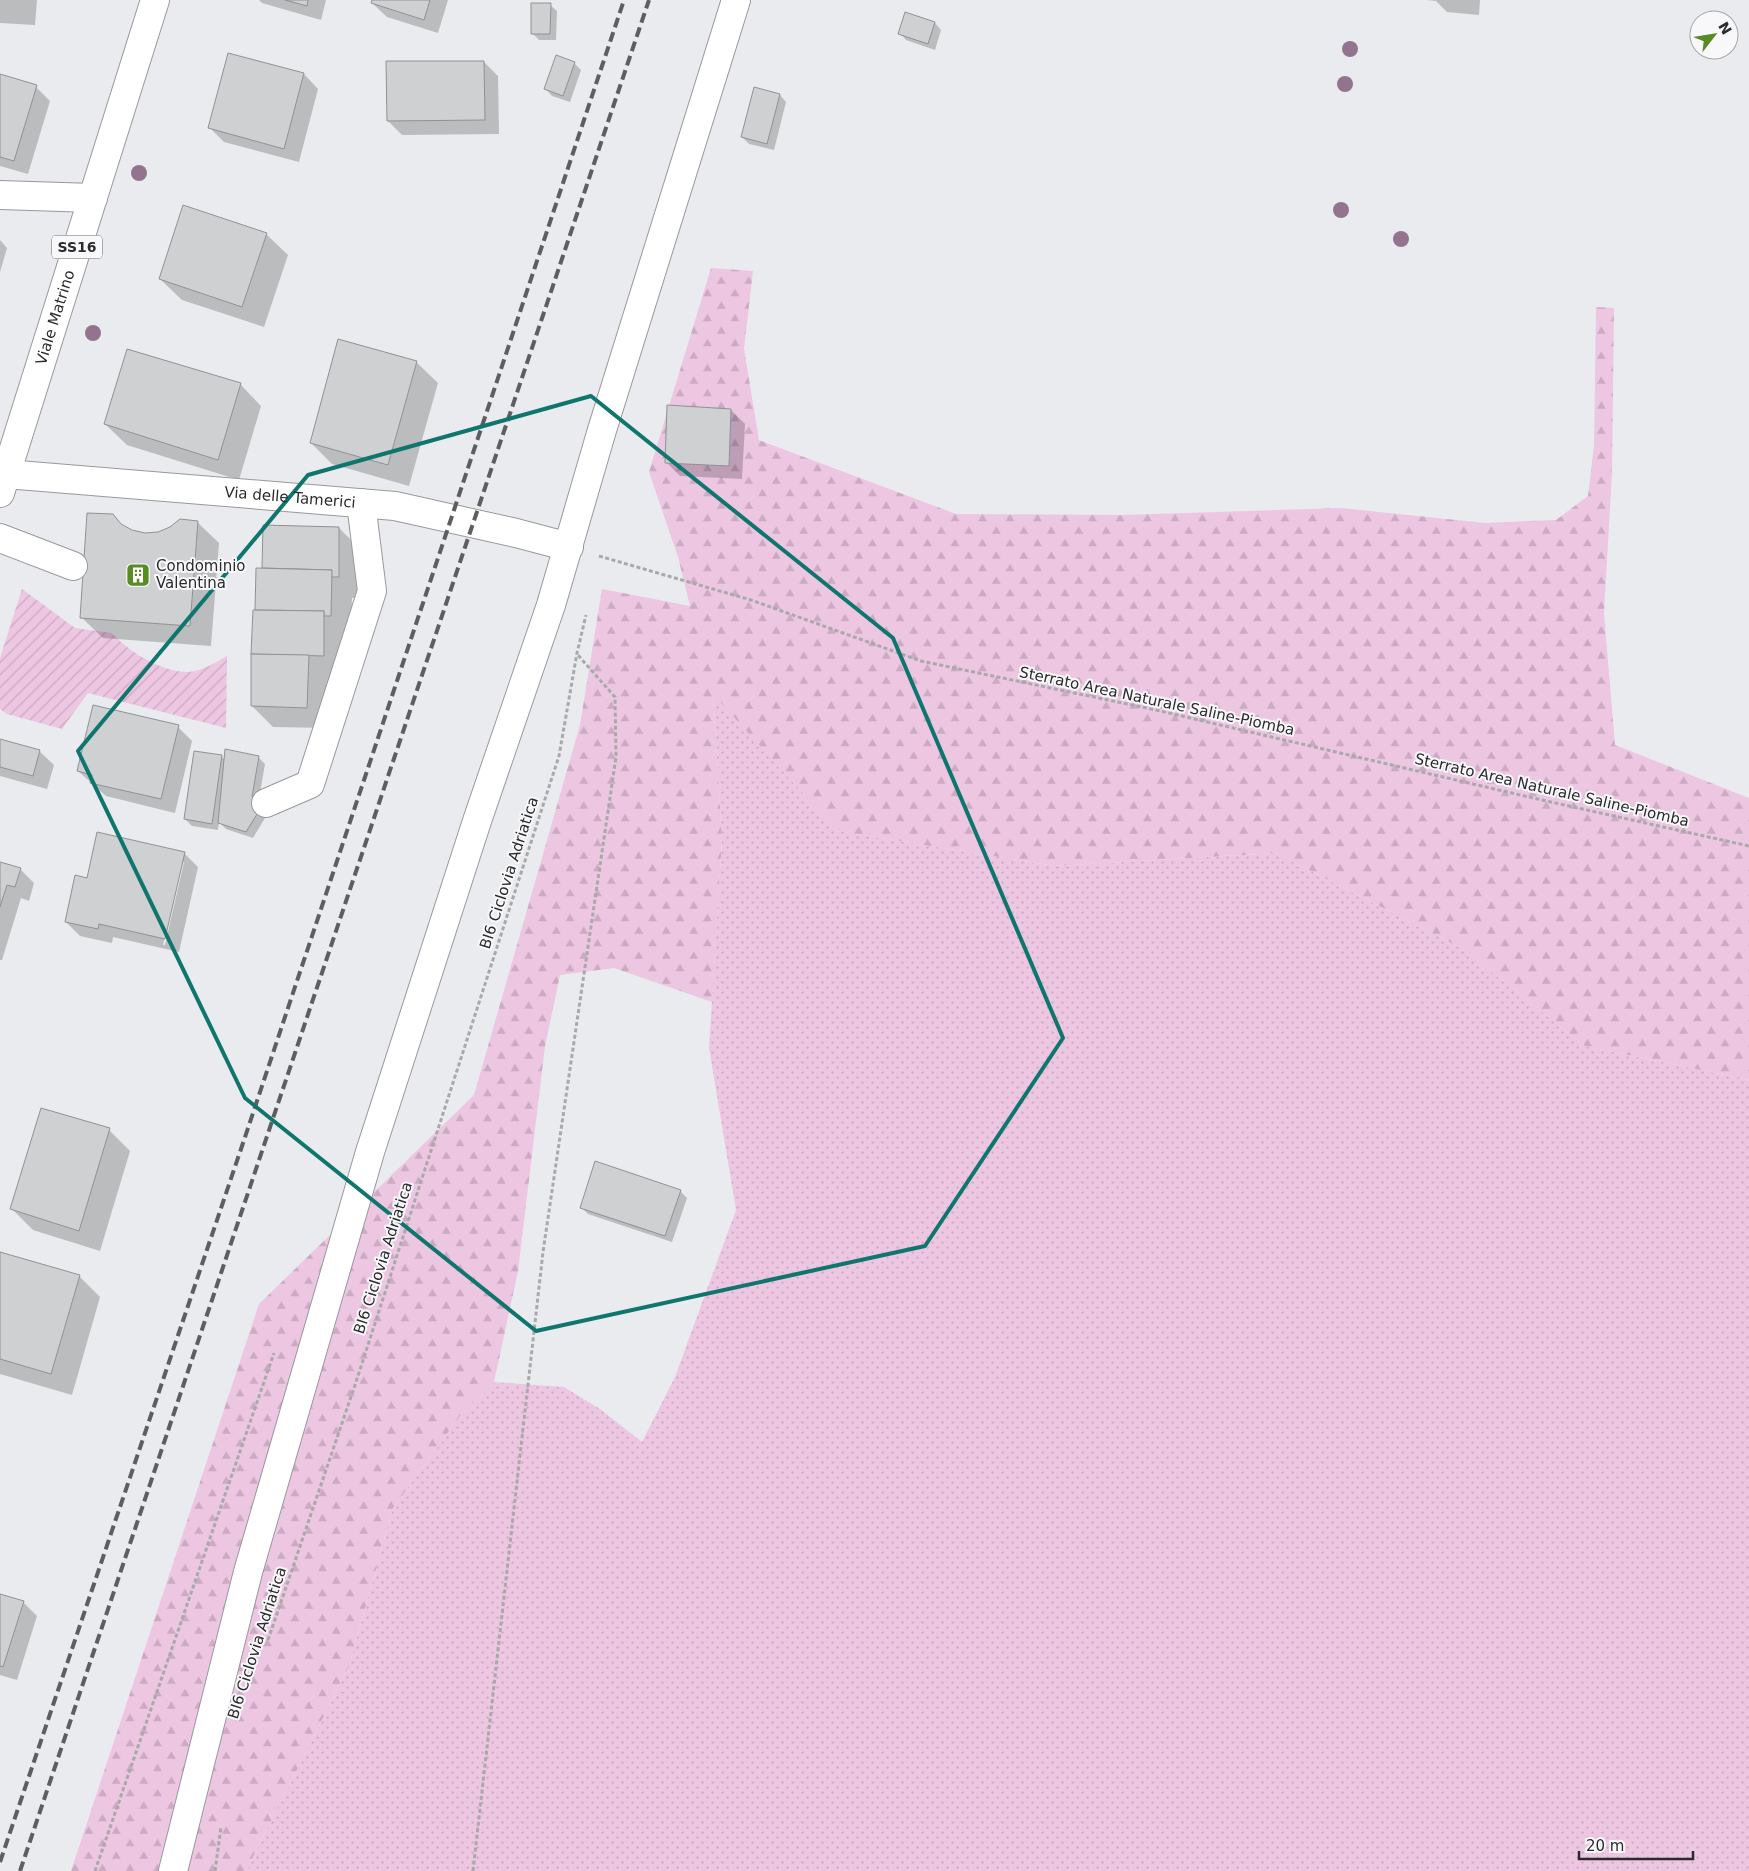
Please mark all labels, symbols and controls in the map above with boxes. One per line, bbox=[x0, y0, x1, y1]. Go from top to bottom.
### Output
north arrow bbox=[1689, 10, 1739, 60]
text: N bbox=[1715, 19, 1735, 37]
road number: SS16 bbox=[52, 236, 102, 258]
street label: Viale Matrino bbox=[32, 268, 79, 367]
street label: Via delle Tamerici bbox=[224, 483, 356, 512]
place label: Condominio Valentina bbox=[156, 557, 246, 592]
building icon: Condominio Valentina bbox=[125, 562, 151, 588]
street label: Sterrato Area Naturale Saline-Piomba bbox=[1018, 663, 1296, 739]
street label: Sterrato Area Naturale Saline-Piomba bbox=[1413, 750, 1691, 830]
street label: BI6 Ciclovia Adriatica bbox=[476, 795, 542, 951]
street label: BI6 Ciclovia Adriatica bbox=[350, 1180, 416, 1336]
street label: BI6 Ciclovia Adriatica bbox=[224, 1565, 290, 1721]
scale bar bbox=[1579, 1828, 1693, 1860]
text: 20 m bbox=[1586, 1837, 1624, 1855]

